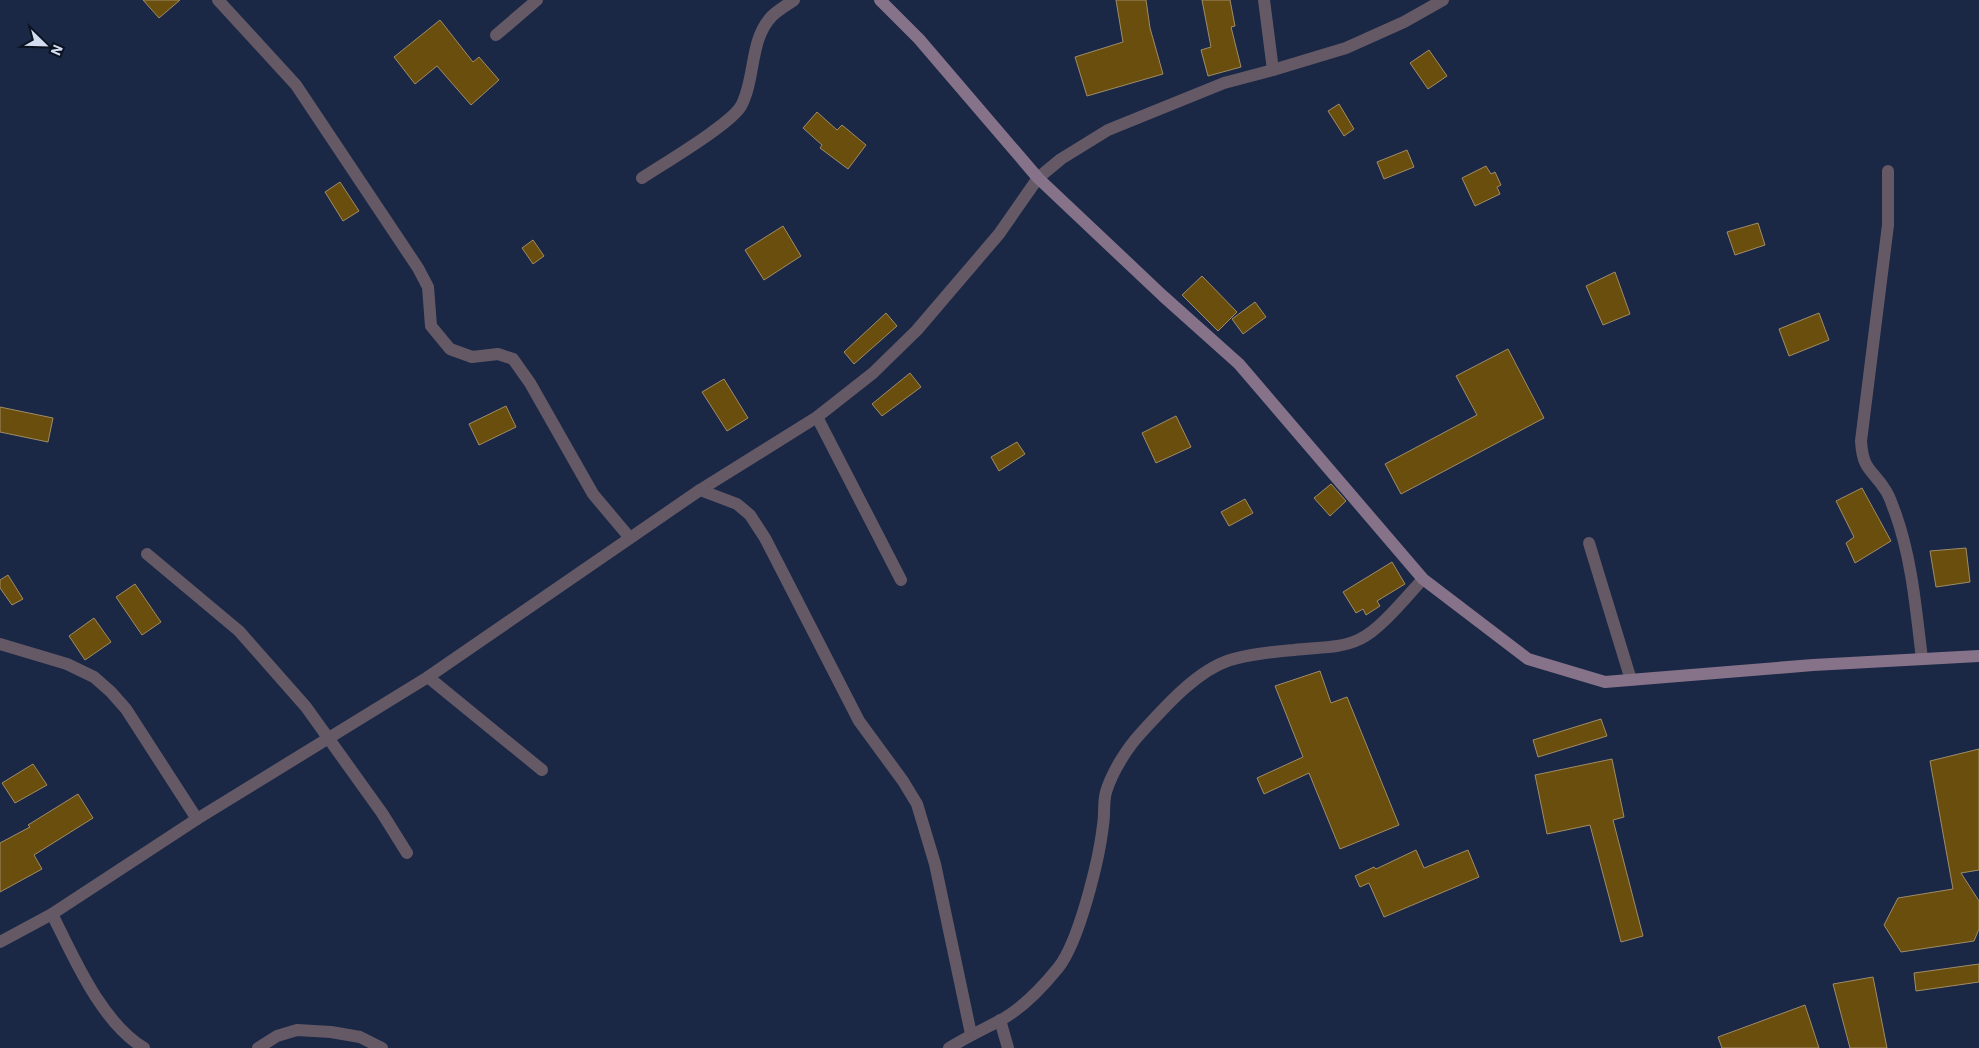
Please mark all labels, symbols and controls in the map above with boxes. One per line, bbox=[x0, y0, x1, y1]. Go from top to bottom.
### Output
north arrow bbox=[20, 20, 70, 70]
text: N bbox=[47, 42, 67, 58]

